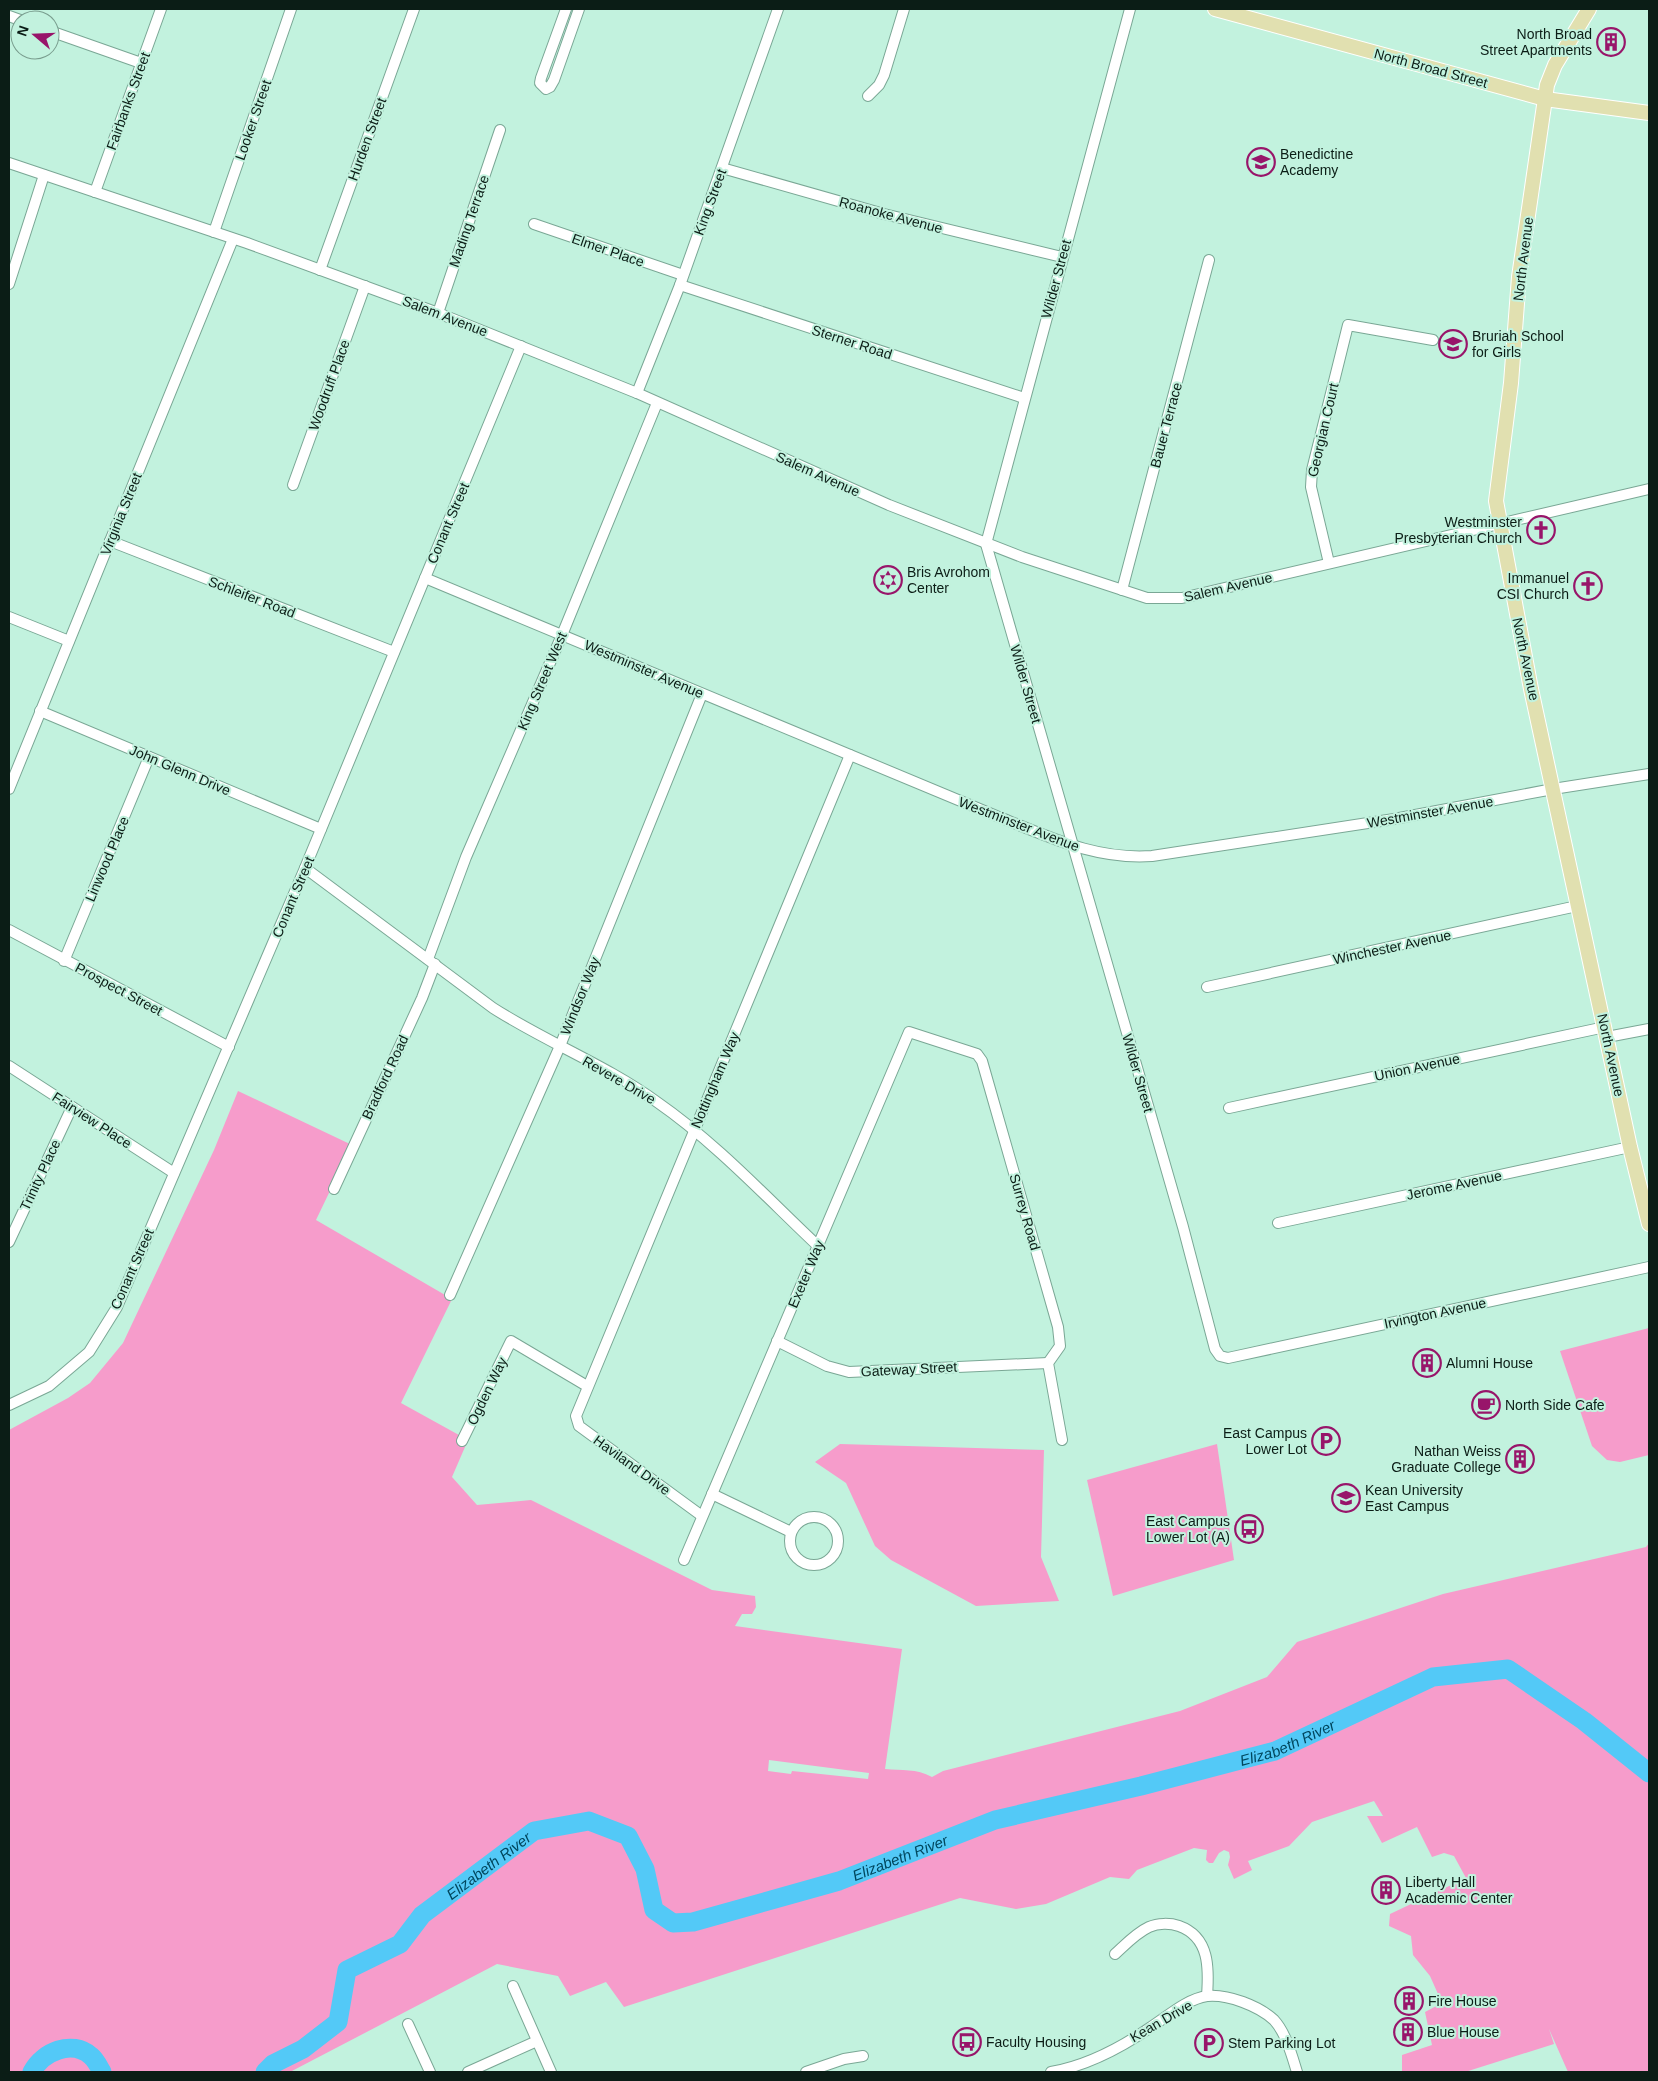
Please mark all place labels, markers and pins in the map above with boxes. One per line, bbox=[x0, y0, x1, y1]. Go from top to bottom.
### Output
place label: North Broad Street Apartments bbox=[1480, 26, 1592, 58]
building icon: North Broad Street Apartments bbox=[1596, 27, 1626, 57]
place label: Benedictine Academy bbox=[1280, 146, 1353, 178]
school or university icon: Benedictine Academy bbox=[1246, 147, 1276, 177]
place label: Bruriah School for Girls bbox=[1472, 328, 1564, 360]
school or university icon: Bruriah School for Girls bbox=[1438, 329, 1468, 359]
place label: Westminster Presbyterian Church bbox=[1394, 514, 1522, 546]
church icon: Westminster Presbyterian Church bbox=[1526, 515, 1556, 545]
place label: Bris Avrohom Center bbox=[907, 564, 990, 596]
synagogue icon: Bris Avrohom Center bbox=[873, 565, 903, 595]
place label: Immanuel CSI Church bbox=[1497, 570, 1569, 602]
church icon: Immanuel CSI Church bbox=[1573, 571, 1603, 601]
building icon: Alumni House bbox=[1412, 1348, 1442, 1378]
place label: Alumni House bbox=[1446, 1355, 1533, 1371]
cafe icon: North Side Cafe bbox=[1471, 1390, 1501, 1420]
place label: North Side Cafe bbox=[1505, 1397, 1605, 1413]
place label: East Campus Lower Lot bbox=[1223, 1425, 1307, 1457]
parking icon: East Campus Lower Lot bbox=[1311, 1426, 1341, 1456]
place label: Nathan Weiss Graduate College bbox=[1391, 1443, 1501, 1475]
building icon: Nathan Weiss Graduate College bbox=[1505, 1444, 1535, 1474]
place label: Kean University East Campus bbox=[1365, 1482, 1463, 1514]
school or university icon: Kean University East Campus bbox=[1331, 1483, 1361, 1513]
place label: East Campus Lower Lot (A) bbox=[1146, 1513, 1230, 1545]
bus stop icon: East Campus Lower Lot (A) bbox=[1234, 1514, 1264, 1544]
place label: Liberty Hall Academic Center bbox=[1405, 1874, 1513, 1906]
building icon: Liberty Hall Academic Center bbox=[1371, 1875, 1401, 1905]
building icon: Fire House bbox=[1394, 1986, 1424, 2016]
place label: Fire House bbox=[1428, 1993, 1497, 2009]
building icon: Blue House bbox=[1393, 2017, 1423, 2047]
place label: Blue House bbox=[1427, 2024, 1500, 2040]
bus stop icon: Faculty Housing bbox=[952, 2027, 982, 2057]
parking icon: Stem Parking Lot bbox=[1194, 2028, 1224, 2058]
place label: Faculty Housing bbox=[986, 2034, 1086, 2050]
place label: Stem Parking Lot bbox=[1228, 2035, 1335, 2051]

